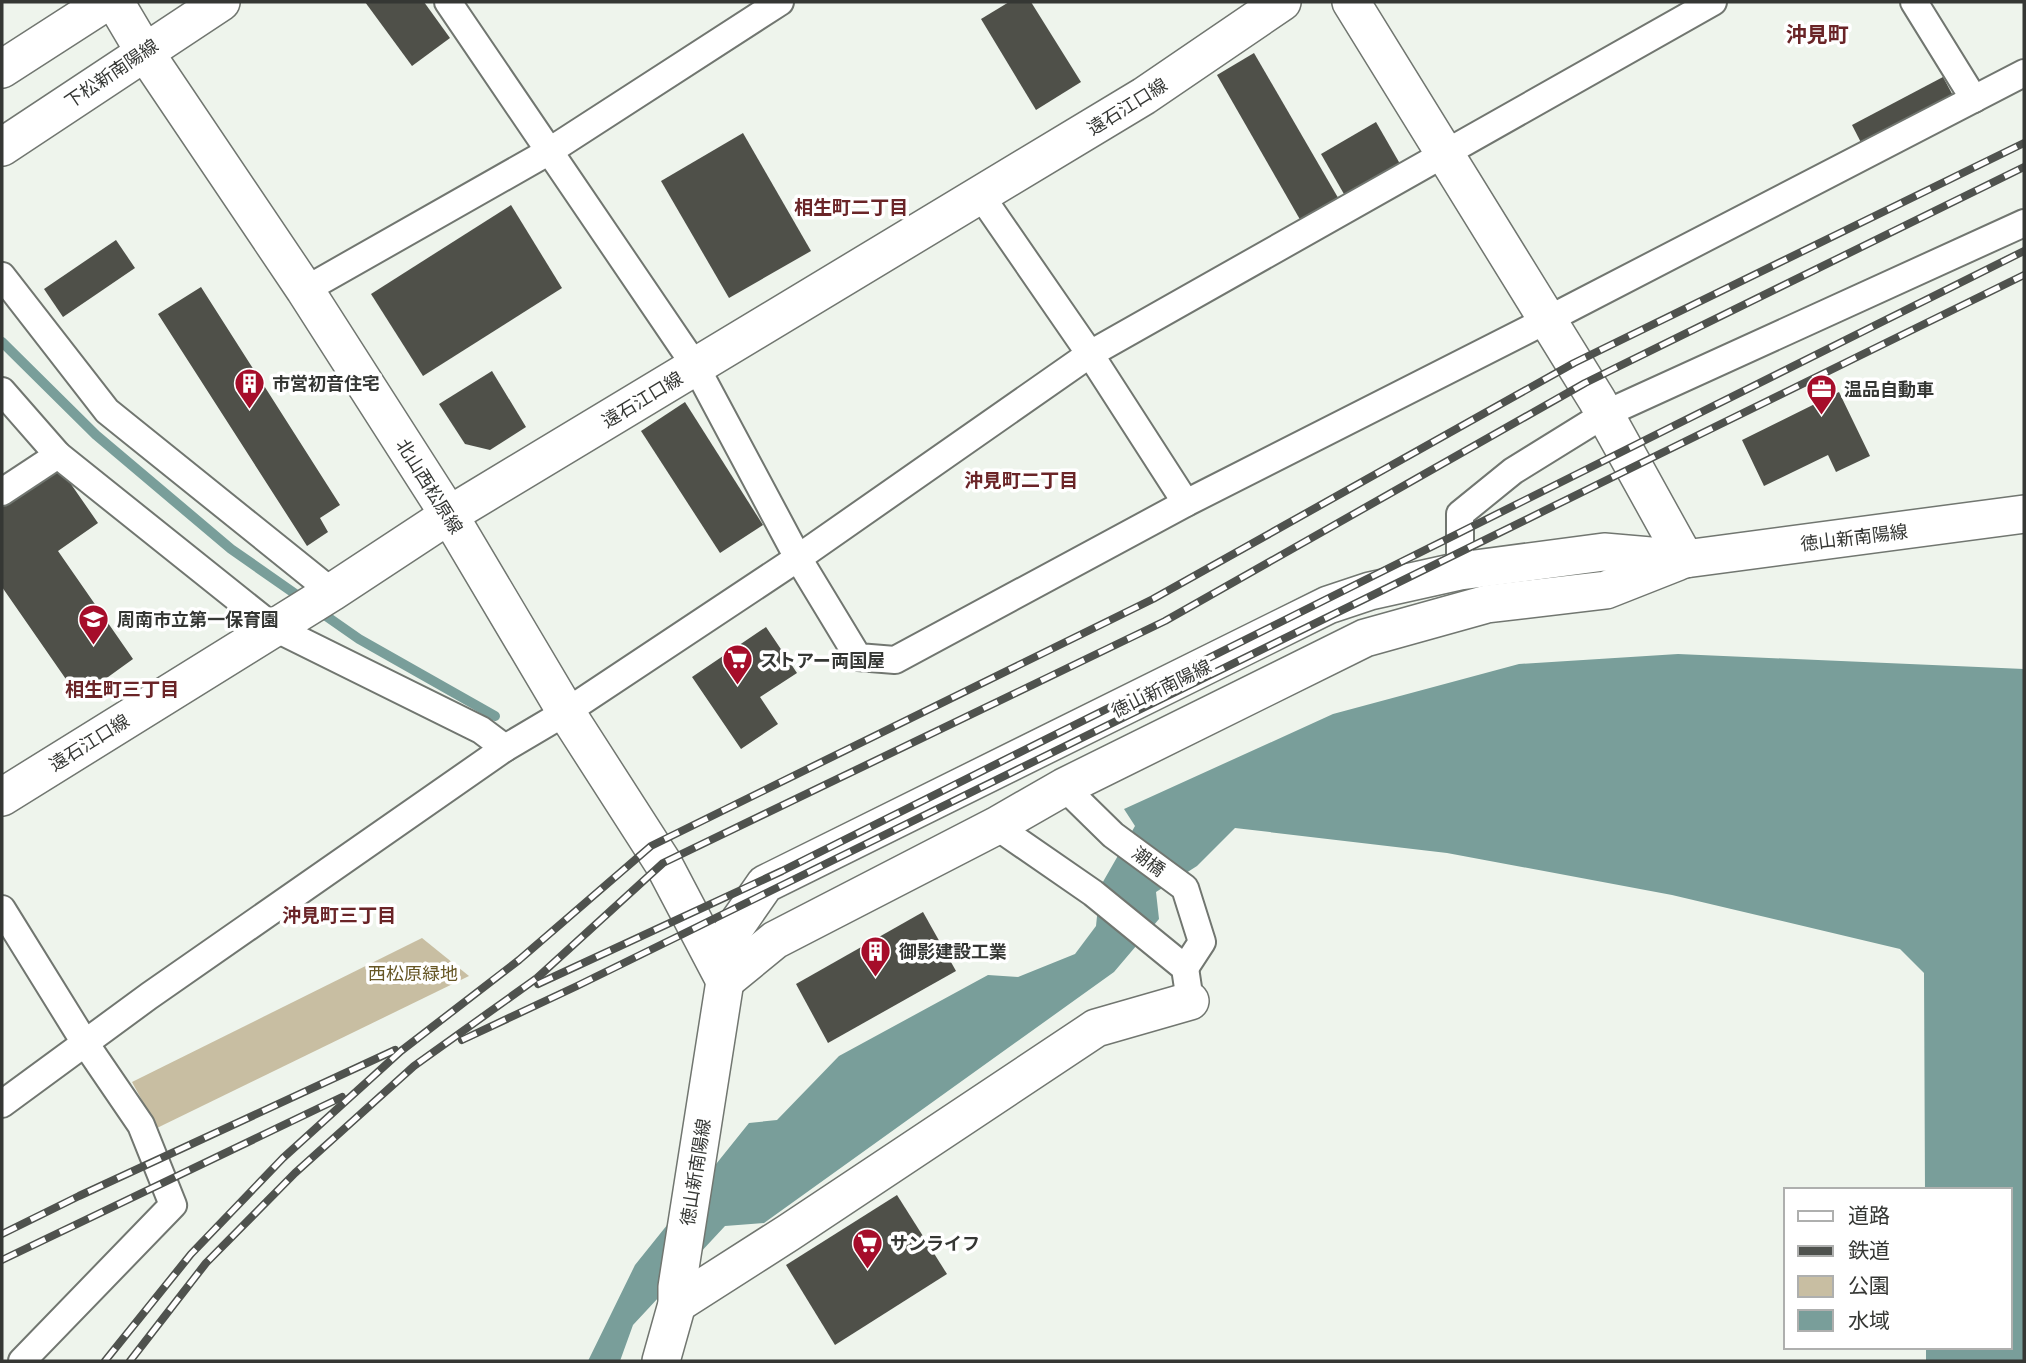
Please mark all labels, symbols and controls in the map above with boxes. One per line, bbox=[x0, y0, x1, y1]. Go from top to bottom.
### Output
district label: 沖見町 bbox=[1786, 21, 1849, 47]
street label: 下松新南陽線 bbox=[60, 34, 162, 112]
street label: 遠石江口線 bbox=[1083, 73, 1171, 139]
district label: 相生町二丁目 bbox=[794, 195, 908, 218]
building icon: 市営初音住宅 bbox=[232, 366, 266, 410]
street label: 遠石江口線 bbox=[598, 366, 686, 432]
place label: 市営初音住宅 bbox=[272, 372, 380, 394]
office icon: 温品自動車 bbox=[1804, 372, 1838, 416]
place label: 温品自動車 bbox=[1844, 378, 1934, 400]
street label: 北山西松原線 bbox=[392, 434, 468, 538]
district label: 沖見町二丁目 bbox=[964, 468, 1078, 491]
street label: 徳山新南陽線 bbox=[1799, 520, 1909, 554]
school or university icon: 周南市立第一保育園 bbox=[77, 602, 111, 646]
place label: 周南市立第一保育園 bbox=[117, 608, 279, 630]
supermarket icon: ストアー両国屋 bbox=[720, 643, 754, 687]
place label: ストアー両国屋 bbox=[760, 649, 885, 671]
street label: 徳山新南陽線 bbox=[1108, 654, 1214, 722]
district label: 相生町三丁目 bbox=[65, 677, 179, 700]
street label: 遠石江口線 bbox=[45, 709, 133, 775]
street label: 潮橋 bbox=[1128, 841, 1170, 881]
district label: 沖見町三丁目 bbox=[282, 903, 396, 926]
building icon: 御影建設工業 bbox=[859, 934, 893, 978]
place label: 御影建設工業 bbox=[898, 940, 1007, 962]
park label: 西松原緑地 bbox=[368, 962, 458, 984]
street label: 徳山新南陽線 bbox=[676, 1117, 714, 1227]
legend bbox=[1784, 1188, 2012, 1349]
text: 道路 bbox=[1848, 1202, 1890, 1228]
supermarket icon: サンライフ bbox=[850, 1226, 884, 1270]
place label: サンライフ bbox=[890, 1232, 980, 1254]
text: 鉄道 bbox=[1848, 1237, 1890, 1263]
text: 公園 bbox=[1848, 1272, 1890, 1298]
text: 水域 bbox=[1848, 1307, 1890, 1333]

